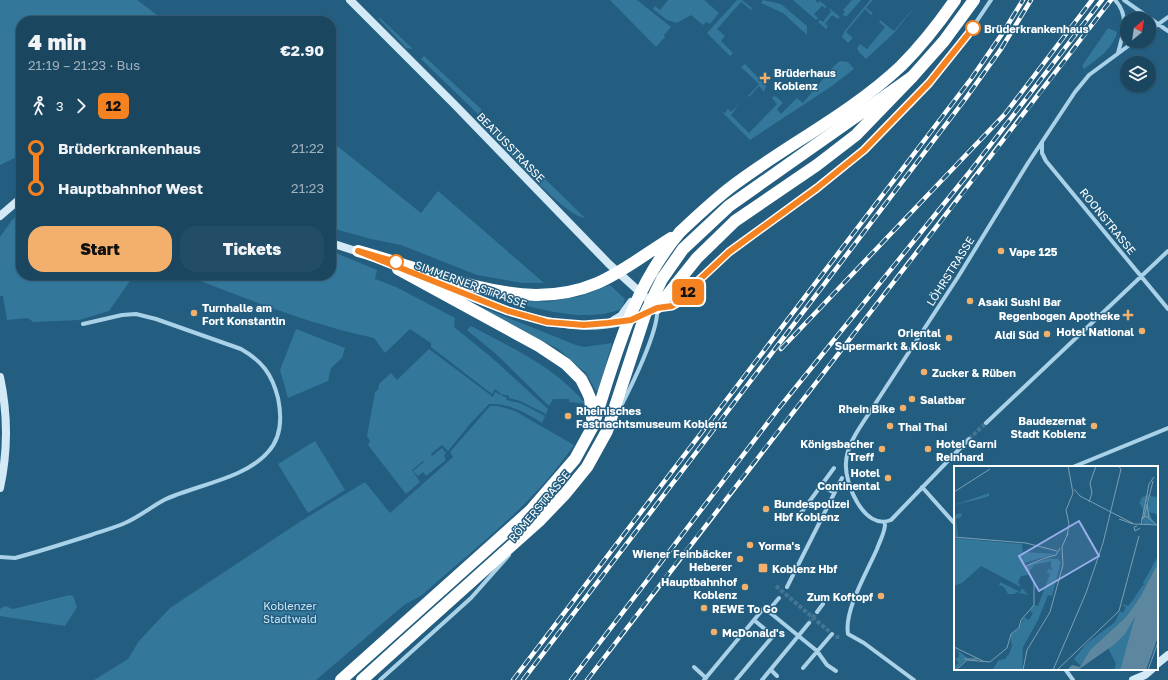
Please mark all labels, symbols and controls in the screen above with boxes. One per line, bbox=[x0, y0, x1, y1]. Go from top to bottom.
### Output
north arrow bbox=[1120, 12, 1156, 48]
map controls bbox=[1120, 12, 1156, 92]
marker: Brüderkrankenhaus bbox=[965, 20, 981, 36]
place label: Brüderkrankenhaus bbox=[984, 22, 1089, 35]
text: 4 min bbox=[28, 28, 86, 55]
text: €2.90 bbox=[280, 41, 324, 59]
button: layers bbox=[1120, 56, 1156, 92]
text: 21:19 – 21:23 · Bus bbox=[28, 57, 140, 73]
place label: Brüderhaus Koblenz bbox=[774, 66, 836, 92]
marker: Brüderhaus Koblenz bbox=[759, 72, 771, 84]
icon: walk bbox=[28, 95, 50, 117]
icon: forward bbox=[70, 95, 92, 117]
text: 12 bbox=[106, 97, 121, 114]
text: 3 bbox=[56, 98, 64, 114]
street label: BEATUSSTRASSE bbox=[474, 109, 548, 185]
text: Brüderkrankenhaus bbox=[58, 139, 201, 157]
text: 21:22 bbox=[291, 140, 324, 156]
text: Hauptbahnhof West bbox=[58, 179, 203, 197]
text: 21:23 bbox=[291, 180, 324, 196]
street label: ROONSTRASSE bbox=[1077, 185, 1139, 257]
button: Start bbox=[28, 226, 172, 272]
button: Tickets bbox=[180, 226, 324, 272]
street label: LÖHRSTRASSE bbox=[924, 234, 977, 308]
place label: Vape 125 bbox=[1009, 245, 1058, 258]
marker: Vape 125 bbox=[996, 246, 1006, 256]
unlabelled marker bbox=[388, 254, 404, 270]
street label: SIMMERNER STRASSE bbox=[413, 258, 529, 310]
line badge: 12 bbox=[670, 279, 706, 305]
text: 12 bbox=[680, 283, 696, 300]
place label: Asaki Sushi Bar bbox=[978, 295, 1062, 308]
marker: Asaki Sushi Bar bbox=[965, 296, 975, 306]
place label: Turnhalle am Fort Konstantin bbox=[202, 301, 286, 327]
marker: Turnhalle am Fort Konstantin bbox=[189, 308, 199, 318]
place label: Regenbogen Apotheke bbox=[999, 309, 1121, 322]
marker: Regenbogen Apotheke bbox=[1123, 310, 1133, 320]
place label: Hotel National bbox=[1056, 325, 1134, 338]
place label: Oriental Supermarkt & Kiosk bbox=[835, 326, 942, 352]
marker: Hotel National bbox=[1137, 326, 1147, 336]
place label: Aldi Süd bbox=[994, 328, 1039, 341]
marker: Aldi Süd bbox=[1042, 329, 1052, 339]
marker: Oriental Supermarkt & Kiosk bbox=[944, 333, 954, 343]
place label: Zucker & Rüben bbox=[932, 366, 1016, 379]
marker: Zucker & Rüben bbox=[919, 367, 929, 377]
place label: Salatbar bbox=[920, 393, 966, 406]
marker: Salatbar bbox=[907, 394, 917, 404]
place label: Rhein Bike bbox=[838, 402, 895, 415]
marker: Rhein Bike bbox=[898, 403, 908, 413]
place label: Rheinisches Fastnachtsmuseum Koblenz bbox=[576, 404, 727, 430]
marker: Rheinisches Fastnachtsmuseum Koblenz bbox=[563, 411, 573, 421]
place label: Baudezernat Stadt Koblenz bbox=[1011, 414, 1087, 440]
place label: Thai Thai bbox=[898, 420, 947, 433]
marker: Thai Thai bbox=[885, 421, 895, 431]
marker: Baudezernat Stadt Koblenz bbox=[1089, 421, 1099, 431]
place label: Königsbacher Treff bbox=[800, 437, 875, 463]
place label: Hotel Garni Reinhard bbox=[936, 437, 997, 463]
marker: Königsbacher Treff bbox=[877, 444, 887, 454]
marker: Hotel Garni Reinhard bbox=[923, 444, 933, 454]
place label: Hotel Continental bbox=[817, 466, 880, 492]
inset map bbox=[954, 466, 1158, 670]
street label: RÖMERSTRASSE bbox=[506, 468, 573, 544]
marker: Hotel Continental bbox=[883, 473, 893, 483]
place label: Bundespolizei Hbf Koblenz bbox=[774, 497, 850, 523]
marker: Bundespolizei Hbf Koblenz bbox=[761, 504, 771, 514]
place label: Yorma's bbox=[758, 539, 800, 552]
marker: Yorma's bbox=[745, 540, 755, 550]
place label: Wiener Feinbäcker Heberer bbox=[632, 547, 733, 573]
marker: Wiener Feinbäcker Heberer bbox=[735, 554, 745, 564]
marker: Koblenz Hbf bbox=[757, 562, 769, 574]
place label: Koblenz Hbf bbox=[772, 562, 837, 575]
place label: Hauptbahnhof Koblenz bbox=[661, 575, 737, 601]
marker: Hauptbahnhof Koblenz bbox=[740, 582, 750, 592]
place label: Zum Koftopf bbox=[807, 590, 873, 603]
marker: Zum Koftopf bbox=[876, 591, 886, 601]
park label: Koblenzer Stadtwald bbox=[263, 599, 317, 625]
place label: REWE To Go bbox=[712, 602, 778, 615]
marker: REWE To Go bbox=[699, 603, 709, 613]
place label: McDonald's bbox=[722, 626, 785, 639]
marker: McDonald's bbox=[709, 627, 719, 637]

